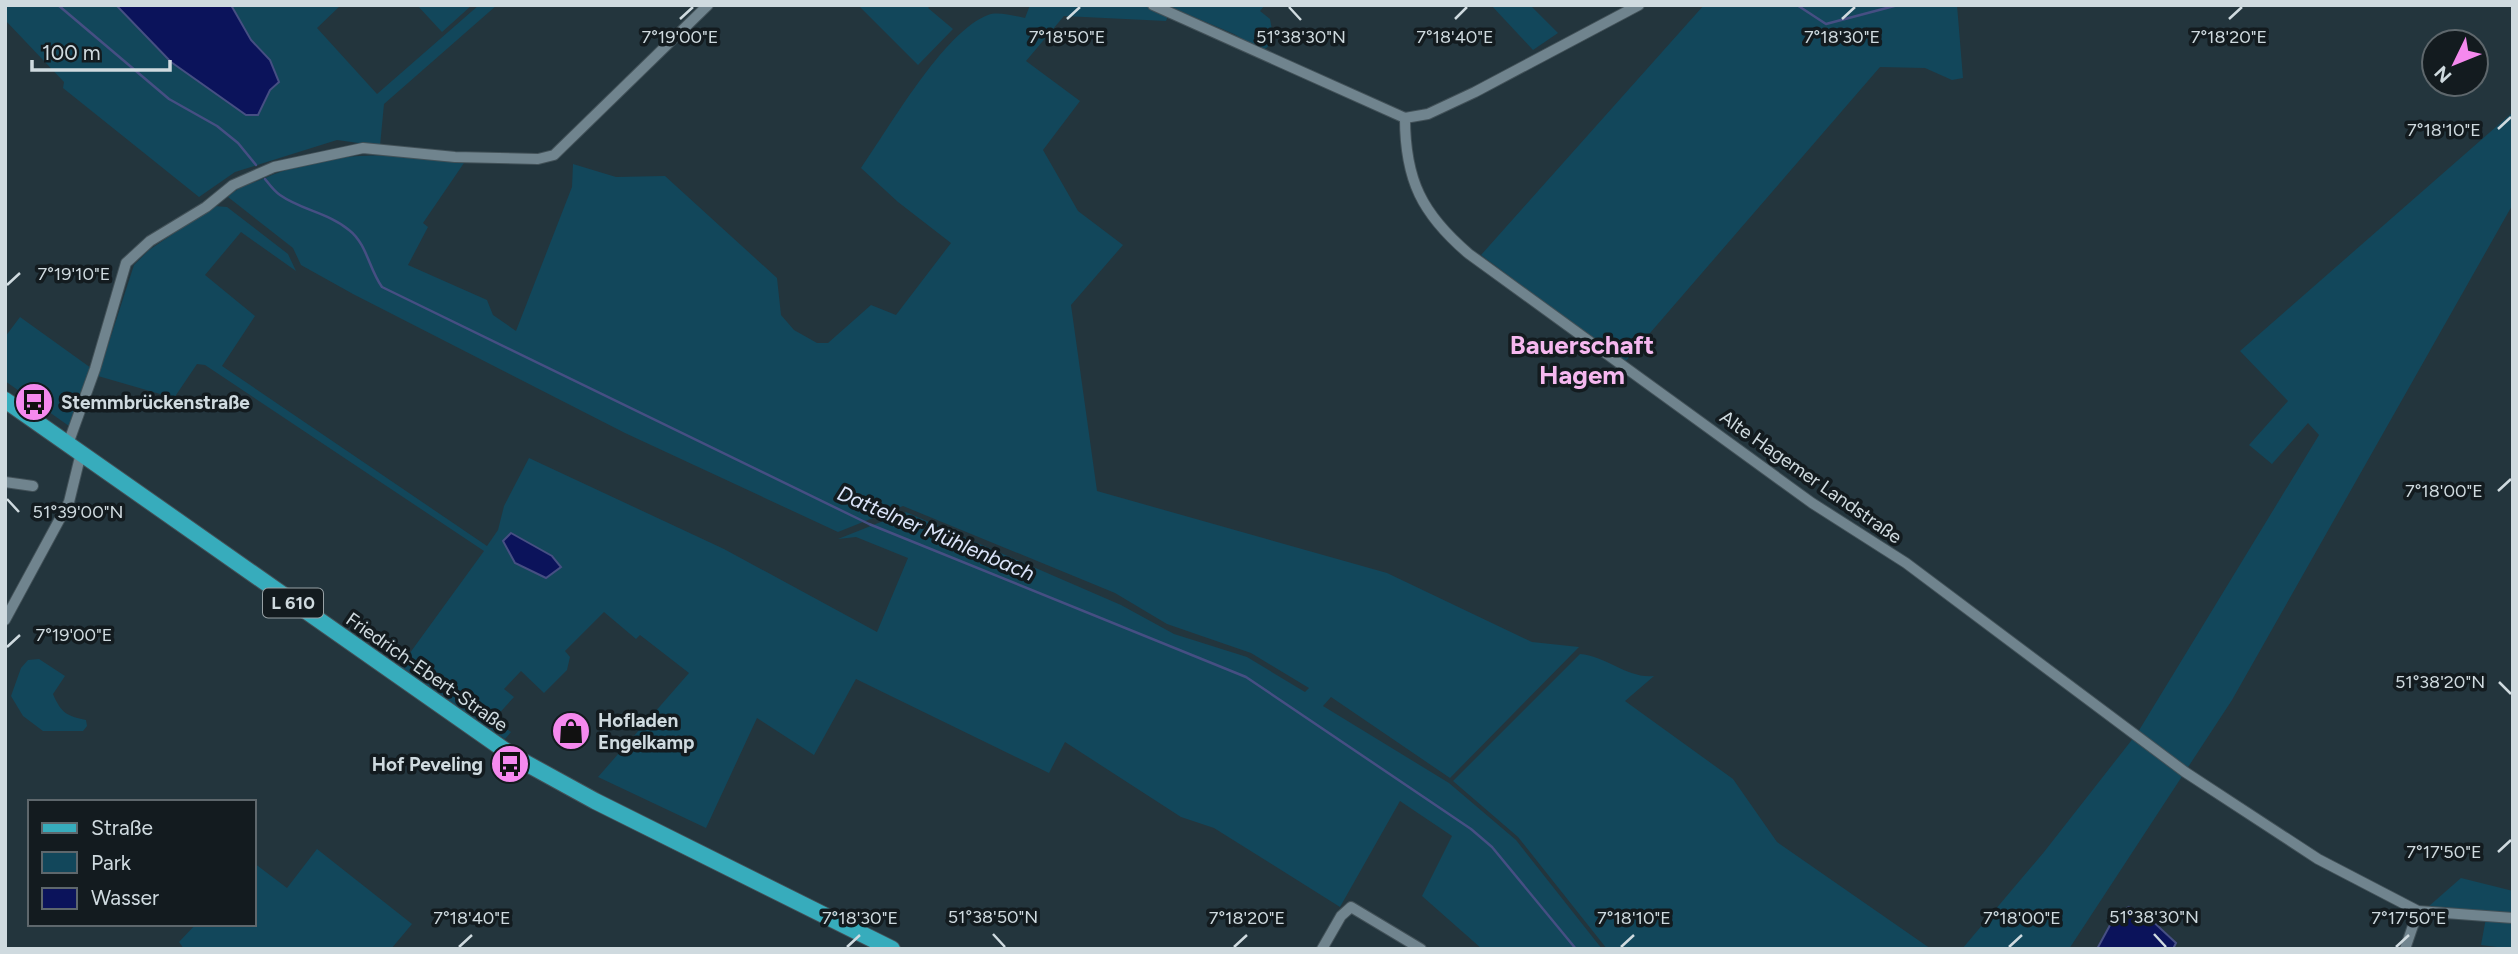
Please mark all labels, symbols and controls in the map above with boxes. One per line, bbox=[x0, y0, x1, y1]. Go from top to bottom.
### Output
text: 7°19'00"E bbox=[641, 26, 719, 48]
text: 7°18'50"E bbox=[1029, 26, 1105, 48]
text: 51°38'30"N bbox=[1256, 26, 1346, 48]
text: 7°18'40"E bbox=[1416, 26, 1494, 48]
text: 7°18'30"E bbox=[1804, 26, 1880, 48]
text: 7°18'20"E bbox=[2191, 26, 2267, 48]
scale bar bbox=[32, 28, 170, 72]
north arrow bbox=[2420, 28, 2490, 98]
text: 100 m bbox=[42, 40, 101, 65]
text: N bbox=[2430, 61, 2456, 87]
text: 7°18'10"E bbox=[2407, 119, 2481, 141]
text: 7°19'10"E bbox=[38, 263, 110, 285]
district label: Bauerschaft Hagem bbox=[1510, 329, 1654, 391]
bus stop icon: Stemmbrückenstraße bbox=[13, 381, 55, 423]
place label: Stemmbrückenstraße bbox=[61, 391, 250, 414]
street label: Alte Hagemer Landstraße bbox=[1716, 405, 1906, 549]
water label: Dattelner Mühlenbach bbox=[834, 480, 1038, 586]
text: 7°18'00"E bbox=[2405, 480, 2483, 502]
text: 51°39'00"N bbox=[33, 501, 123, 523]
road number: L 610 bbox=[263, 588, 323, 618]
street label: Friedrich-Ebert-Straße bbox=[342, 607, 512, 737]
text: 7°19'00"E bbox=[35, 624, 113, 646]
text: 51°38'20"N bbox=[2395, 671, 2485, 693]
place label: Hofladen Engelkamp bbox=[598, 709, 694, 754]
shop icon: Hofladen Engelkamp bbox=[550, 710, 592, 752]
bus stop icon: Hof Peveling bbox=[489, 743, 531, 785]
place label: Hof Peveling bbox=[372, 753, 483, 776]
legend bbox=[28, 800, 256, 926]
text: Straße bbox=[91, 815, 153, 840]
text: 7°17'50"E bbox=[2406, 841, 2482, 863]
text: Park bbox=[91, 850, 132, 875]
text: Wasser bbox=[91, 885, 159, 910]
text: 51°38'50"N bbox=[948, 906, 1038, 928]
text: 51°38'30"N bbox=[2109, 906, 2199, 928]
text: 7°18'40"E bbox=[433, 907, 511, 929]
text: 7°18'30"E bbox=[822, 907, 898, 929]
text: 7°18'20"E bbox=[1209, 907, 1285, 929]
text: 7°18'10"E bbox=[1597, 907, 1671, 929]
text: 7°18'00"E bbox=[1983, 907, 2061, 929]
text: 7°17'50"E bbox=[2371, 907, 2447, 929]

